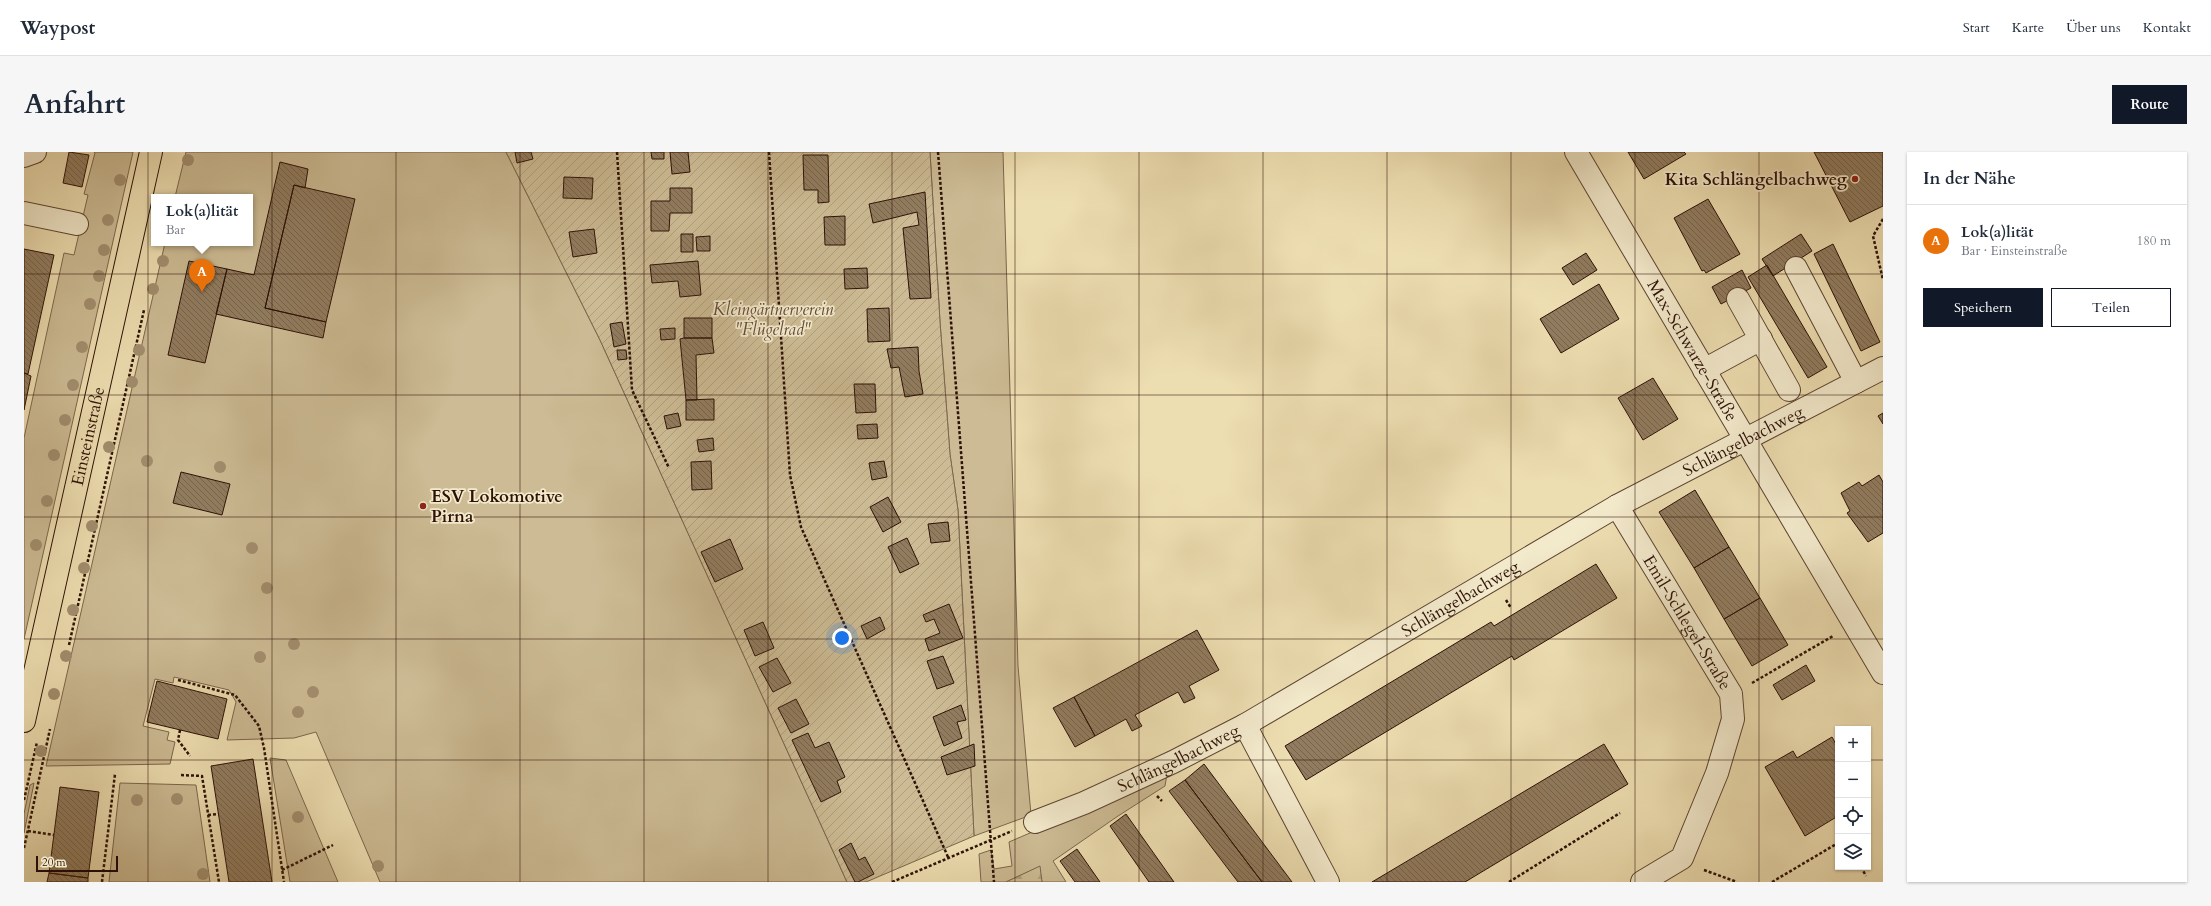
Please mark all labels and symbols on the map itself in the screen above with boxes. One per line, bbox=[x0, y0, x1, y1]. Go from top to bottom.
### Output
place label: Kita Schlängelbachweg bbox=[1665, 168, 1848, 191]
marker: Kita Schlängelbachweg bbox=[1850, 174, 1860, 184]
pin: A bbox=[189, 259, 215, 292]
street label: Max-Schwarze-Straße bbox=[1642, 275, 1743, 425]
park label: Kleingärtnerverein "Flügelrad" bbox=[713, 298, 834, 341]
street label: Einsteinstraße bbox=[65, 384, 110, 488]
street label: Schlängelbachweg bbox=[1678, 400, 1808, 482]
place label: ESV Lokomotive Pirna bbox=[431, 485, 563, 528]
marker: ESV Lokomotive Pirna bbox=[418, 501, 428, 511]
street label: Emil-Schlegel-Straße bbox=[1638, 551, 1737, 694]
street label: Schlängelbachweg bbox=[1397, 554, 1524, 642]
your location bbox=[832, 628, 852, 648]
street label: Schlängelbachweg bbox=[1114, 718, 1244, 798]
scale bar bbox=[36, 854, 118, 873]

